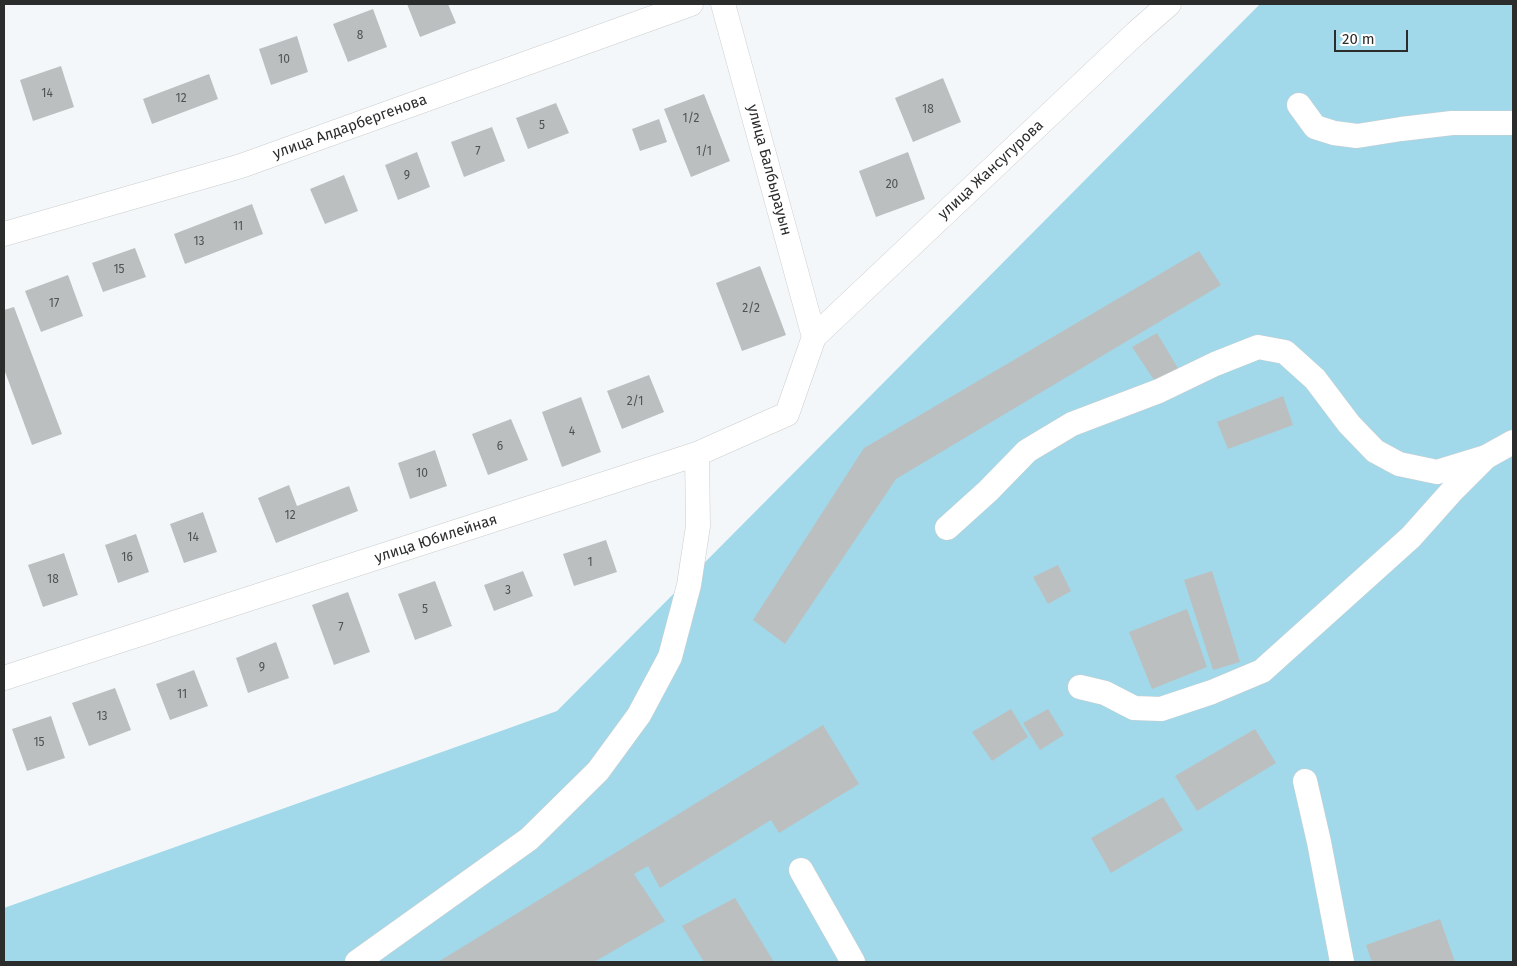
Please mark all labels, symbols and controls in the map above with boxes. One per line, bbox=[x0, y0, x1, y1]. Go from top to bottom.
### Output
scale bar bbox=[1337, 20, 1411, 52]
house number: 8 bbox=[357, 29, 363, 43]
text: 20 m bbox=[1342, 30, 1375, 48]
house number: 10 bbox=[278, 53, 290, 67]
house number: 14 bbox=[41, 87, 53, 101]
street label: улица Алдарбергенова bbox=[271, 91, 429, 163]
house number: 12 bbox=[175, 92, 187, 106]
street label: улица Балбырауын bbox=[743, 103, 795, 237]
house number: 18 bbox=[922, 103, 934, 117]
house number: 1/2 bbox=[683, 112, 699, 126]
street label: улица Жансугурова bbox=[935, 117, 1047, 223]
house number: 5 bbox=[539, 119, 545, 133]
house number: 7 bbox=[475, 145, 481, 159]
house number: 1/1 bbox=[696, 145, 712, 159]
house number: 9 bbox=[404, 169, 410, 183]
house number: 20 bbox=[886, 178, 898, 192]
house number: 11 bbox=[233, 220, 243, 234]
house number: 13 bbox=[193, 235, 205, 249]
house number: 15 bbox=[113, 263, 125, 277]
house number: 17 bbox=[49, 297, 59, 311]
house number: 2/2 bbox=[742, 302, 760, 316]
house number: 2/1 bbox=[627, 395, 643, 409]
house number: 4 bbox=[569, 425, 575, 439]
house number: 6 bbox=[497, 440, 503, 454]
house number: 10 bbox=[416, 467, 428, 481]
house number: 12 bbox=[284, 509, 296, 523]
street label: улица Юбилейная bbox=[372, 511, 500, 567]
house number: 14 bbox=[187, 531, 199, 545]
house number: 16 bbox=[121, 551, 133, 565]
house number: 1 bbox=[587, 556, 593, 570]
house number: 18 bbox=[47, 573, 59, 587]
house number: 3 bbox=[505, 584, 511, 598]
house number: 5 bbox=[422, 603, 428, 617]
house number: 7 bbox=[338, 621, 344, 635]
house number: 9 bbox=[259, 661, 265, 675]
house number: 11 bbox=[177, 688, 187, 702]
house number: 13 bbox=[96, 710, 108, 724]
house number: 15 bbox=[33, 736, 45, 750]

